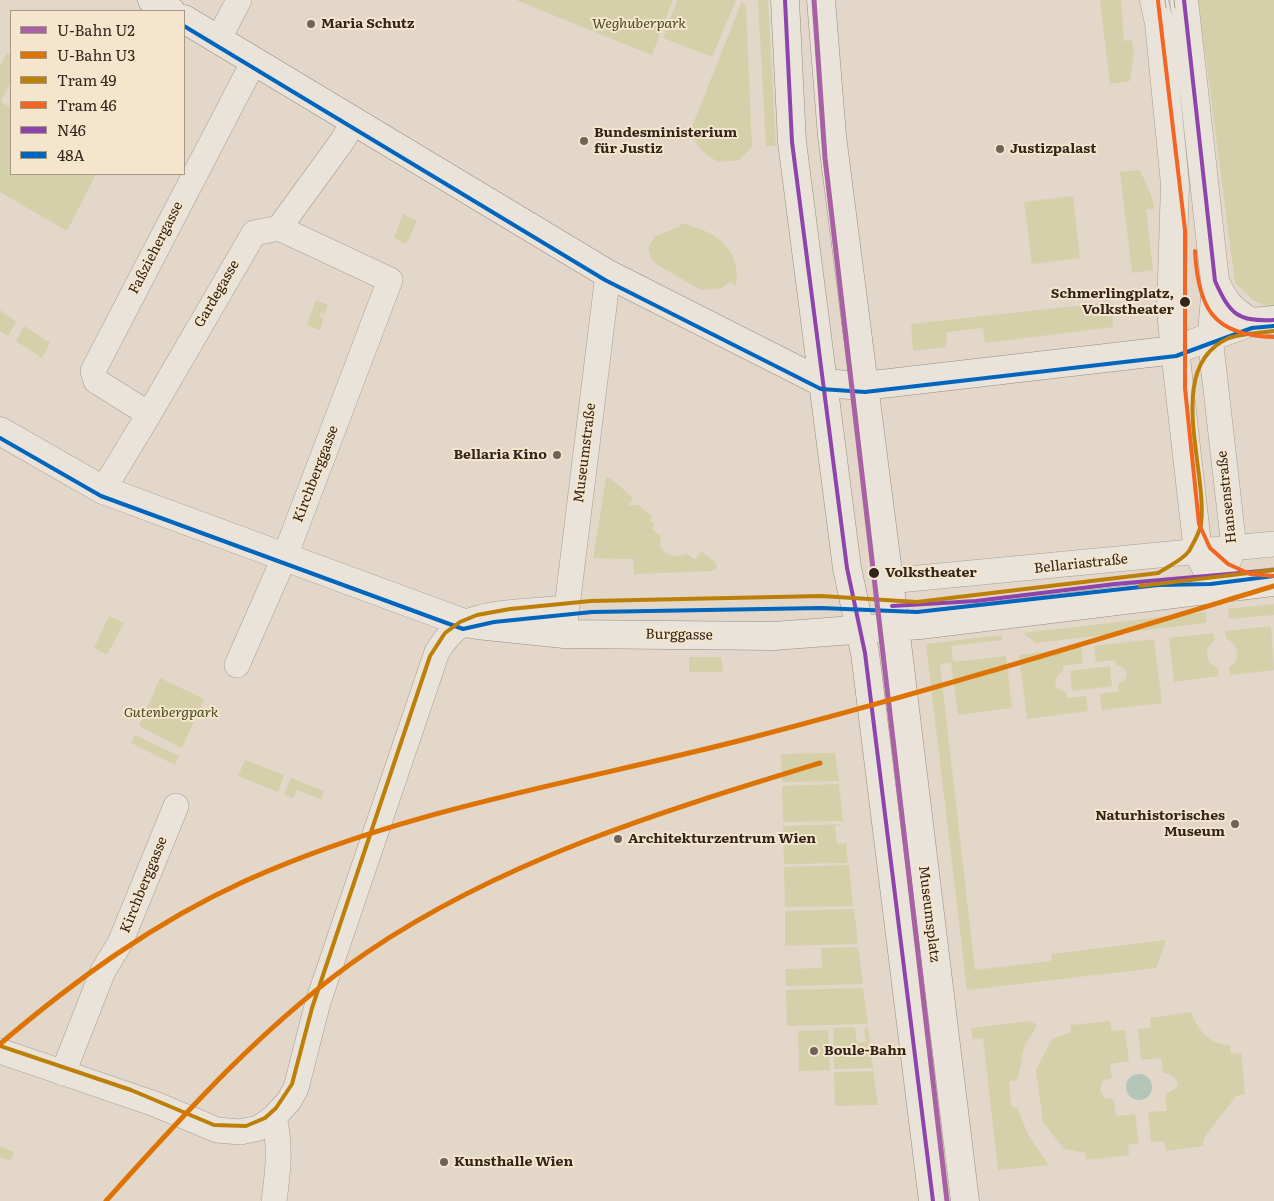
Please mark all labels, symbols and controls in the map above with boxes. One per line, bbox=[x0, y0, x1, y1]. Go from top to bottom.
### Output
legend bbox=[10, 10, 185, 175]
place label: Maria Schutz bbox=[321, 16, 414, 32]
park label: Weghuberpark bbox=[592, 16, 686, 32]
text: U-Bahn U2 bbox=[57, 18, 135, 41]
marker: Maria Schutz bbox=[305, 18, 317, 30]
text: U-Bahn U3 bbox=[57, 43, 135, 66]
text: Tram 49 bbox=[57, 68, 116, 91]
text: Tram 46 bbox=[57, 93, 117, 116]
text: N46 bbox=[57, 118, 86, 141]
place label: Bundesministerium für Justiz bbox=[594, 125, 737, 158]
marker: Bundesministerium für Justiz bbox=[578, 135, 590, 147]
place label: Justizpalast bbox=[1010, 141, 1096, 157]
text: 48A bbox=[57, 143, 85, 166]
marker: Justizpalast bbox=[994, 143, 1006, 155]
street label: Faßziehergasse bbox=[125, 199, 187, 297]
street label: Gardegasse bbox=[191, 257, 243, 331]
place label: Schmerlingplatz, Volkstheater bbox=[1051, 286, 1174, 318]
marker: Schmerlingplatz, Volkstheater bbox=[1178, 295, 1192, 309]
street label: Museumstraße bbox=[571, 402, 599, 504]
street label: Kirchberggasse bbox=[290, 423, 342, 525]
place label: Bellaria Kino bbox=[453, 447, 547, 463]
marker: Bellaria Kino bbox=[551, 449, 563, 461]
street label: Hansenstraße bbox=[1214, 450, 1240, 544]
street label: Bellariastraße bbox=[1033, 551, 1129, 577]
place label: Volkstheater bbox=[885, 565, 977, 581]
marker: Volkstheater bbox=[867, 566, 881, 580]
street label: Burggasse bbox=[645, 626, 713, 644]
park label: Gutenbergpark bbox=[124, 705, 218, 721]
place label: Naturhistorisches Museum bbox=[1095, 808, 1225, 840]
marker: Naturhistorisches Museum bbox=[1229, 818, 1241, 830]
place label: Architekturzentrum Wien bbox=[628, 831, 816, 847]
marker: Architekturzentrum Wien bbox=[612, 833, 624, 845]
street label: Kirchberggasse bbox=[117, 834, 171, 936]
street label: Museumsplatz bbox=[915, 865, 943, 963]
place label: Boule-Bahn bbox=[824, 1043, 906, 1059]
marker: Boule-Bahn bbox=[808, 1045, 820, 1057]
place label: Kunsthalle Wien bbox=[454, 1154, 573, 1170]
marker: Kunsthalle Wien bbox=[438, 1156, 450, 1168]

